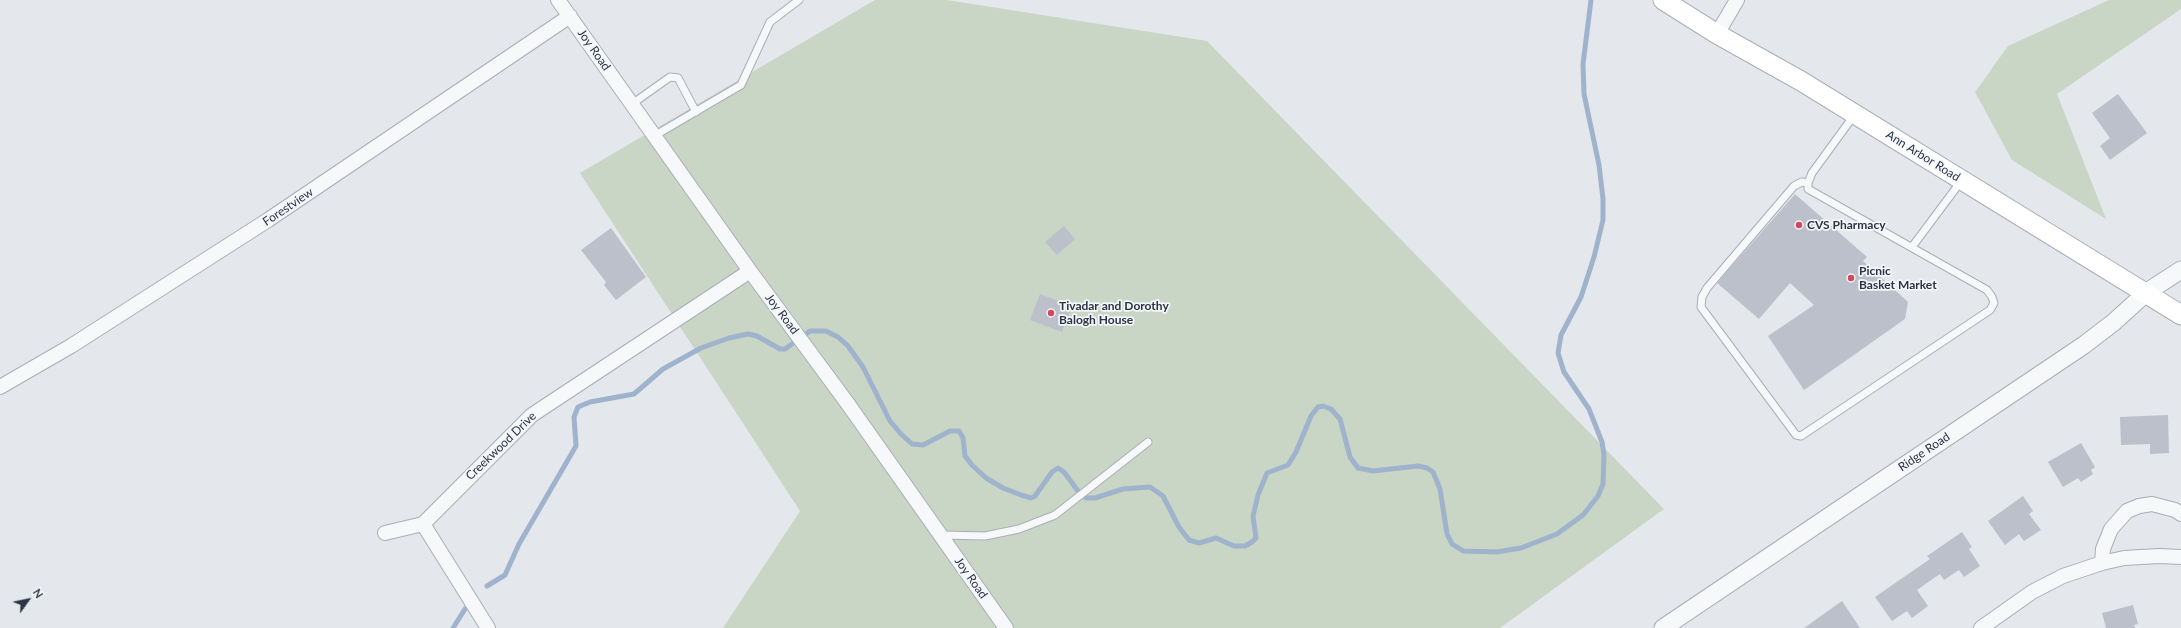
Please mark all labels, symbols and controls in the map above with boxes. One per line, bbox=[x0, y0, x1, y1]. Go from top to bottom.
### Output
street label: Joy Road bbox=[575, 26, 613, 74]
street label: Ann Arbor Road bbox=[1883, 127, 1963, 185]
street label: Forestview bbox=[260, 185, 316, 229]
place label: CVS Pharmacy bbox=[1807, 218, 1886, 232]
marker: CVS Pharmacy bbox=[1794, 220, 1804, 230]
place label: Picnic Basket Market bbox=[1859, 264, 1937, 292]
marker: Picnic Basket Market bbox=[1846, 273, 1856, 283]
street label: Joy Road bbox=[762, 291, 802, 337]
place label: Tivadar and Dorothy Balogh House bbox=[1059, 299, 1169, 327]
marker: Tivadar and Dorothy Balogh House bbox=[1046, 308, 1056, 318]
street label: Creekwood Drive bbox=[463, 409, 539, 483]
street label: Ridge Road bbox=[1895, 429, 1953, 475]
street label: Joy Road bbox=[952, 554, 990, 602]
north arrow bbox=[8, 580, 48, 620]
text: N bbox=[31, 586, 46, 600]

